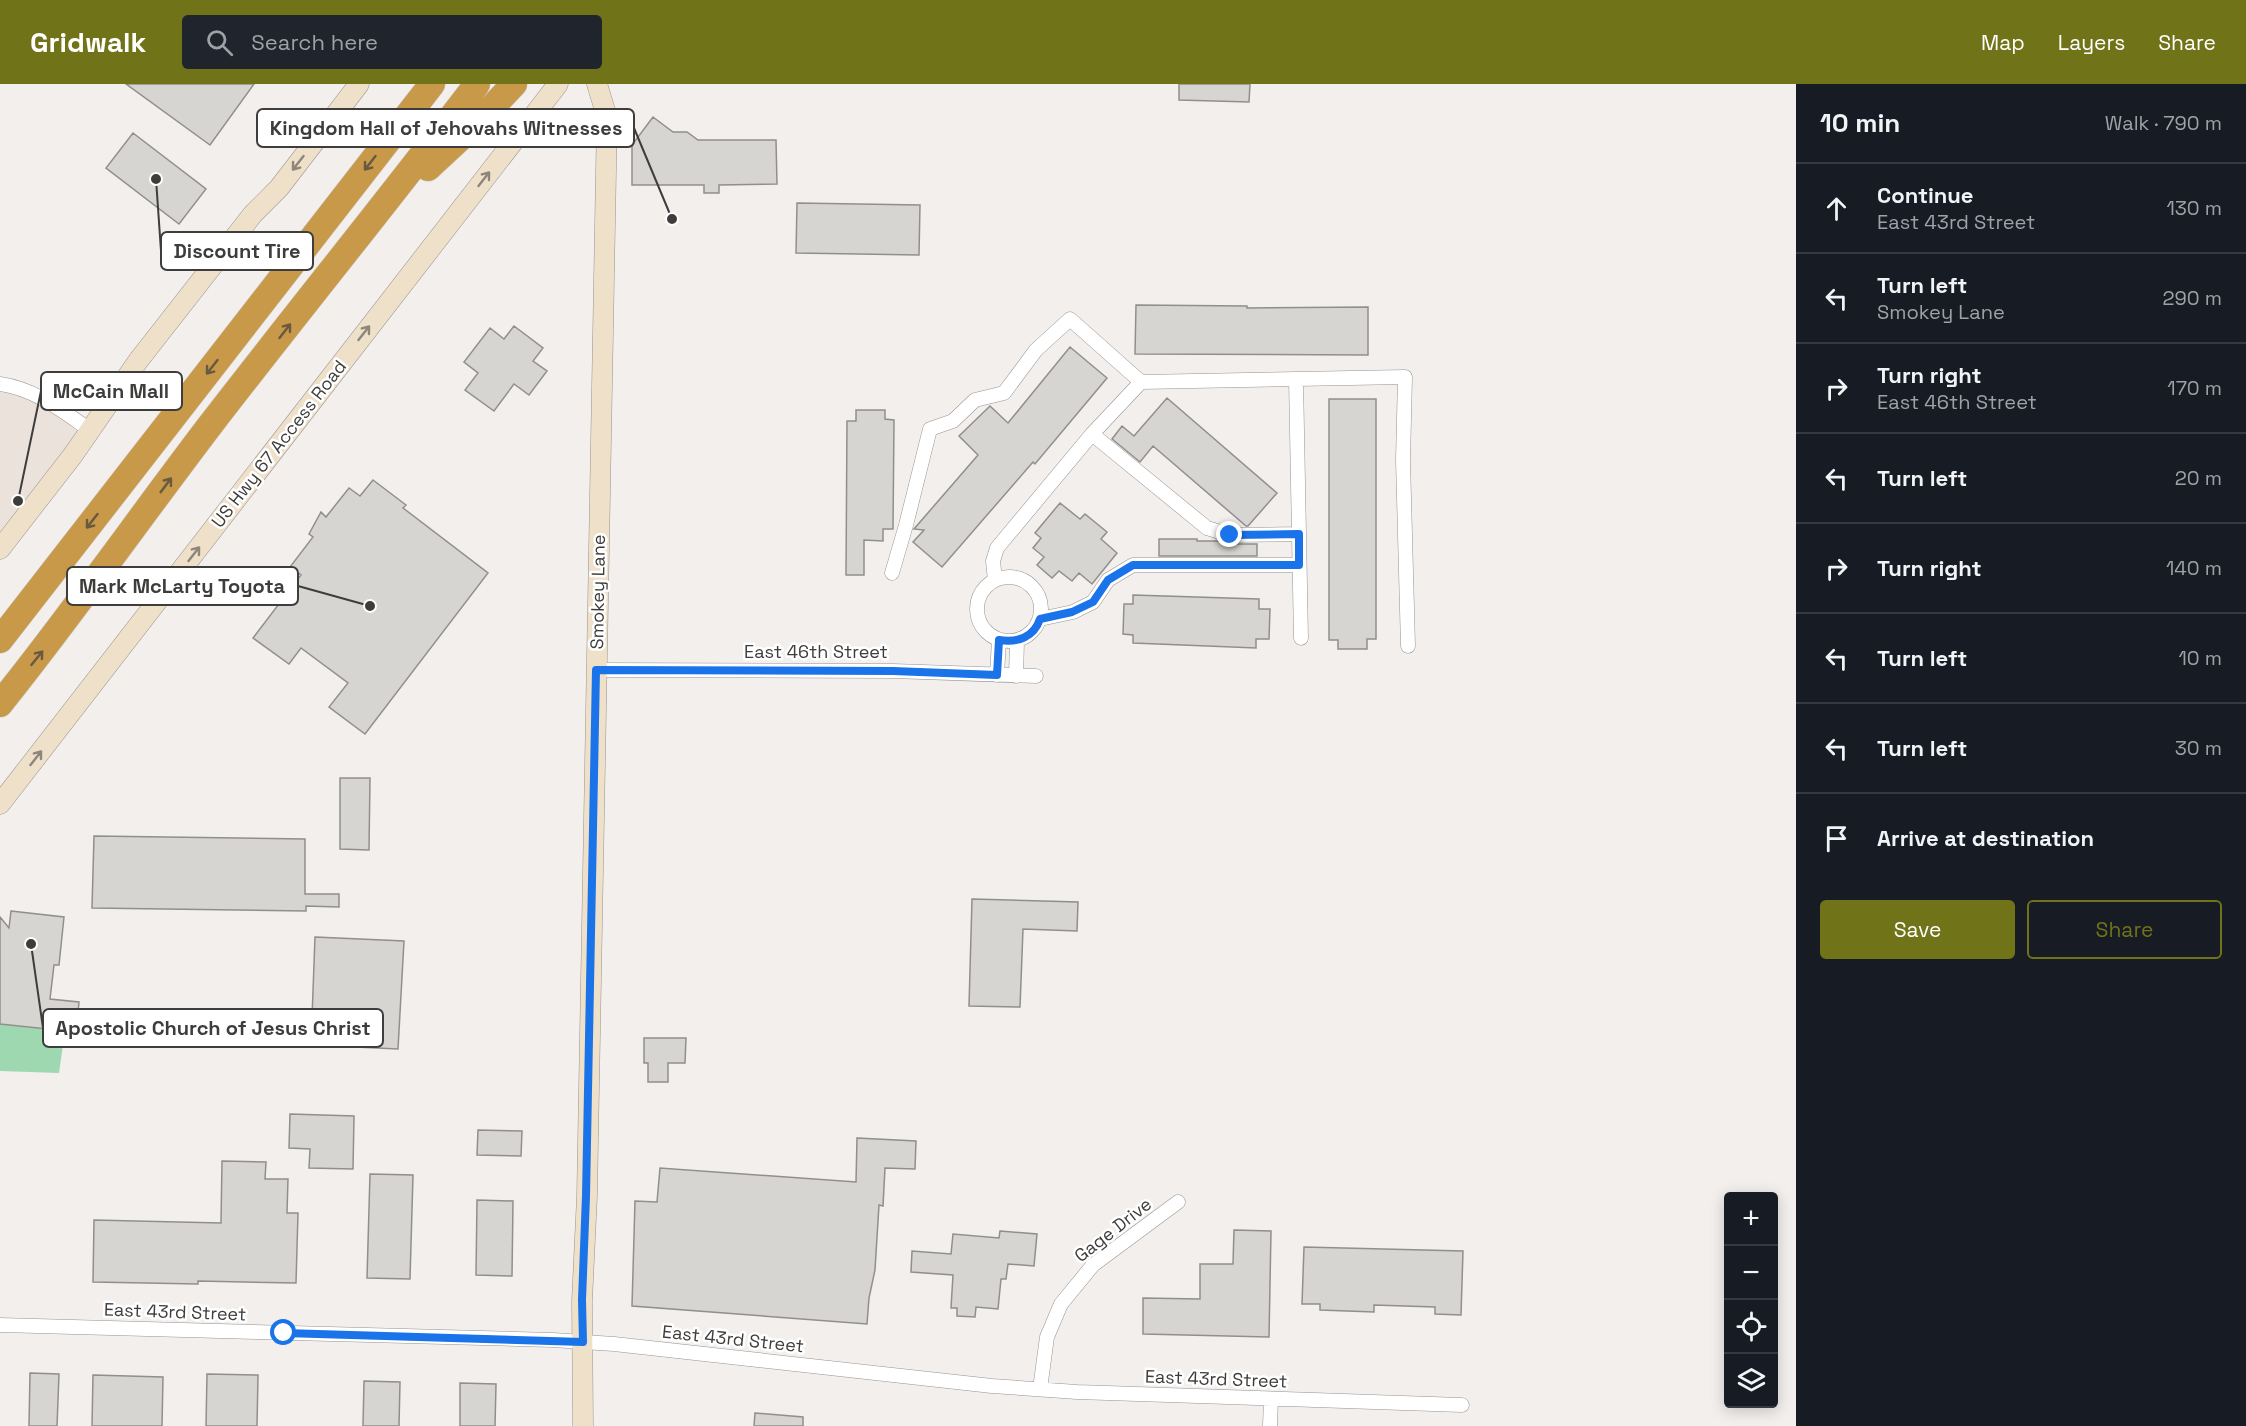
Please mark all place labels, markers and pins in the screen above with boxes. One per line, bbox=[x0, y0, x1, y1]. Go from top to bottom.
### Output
callout: Kingdom Hall of Jehovahs Witnesses bbox=[257, 109, 634, 147]
callout: Discount Tire bbox=[161, 232, 313, 270]
callout: McCain Mall bbox=[41, 372, 182, 410]
callout: Mark McLarty Toyota bbox=[67, 567, 298, 605]
callout: Apostolic Church of Jesus Christ bbox=[43, 1009, 383, 1047]

